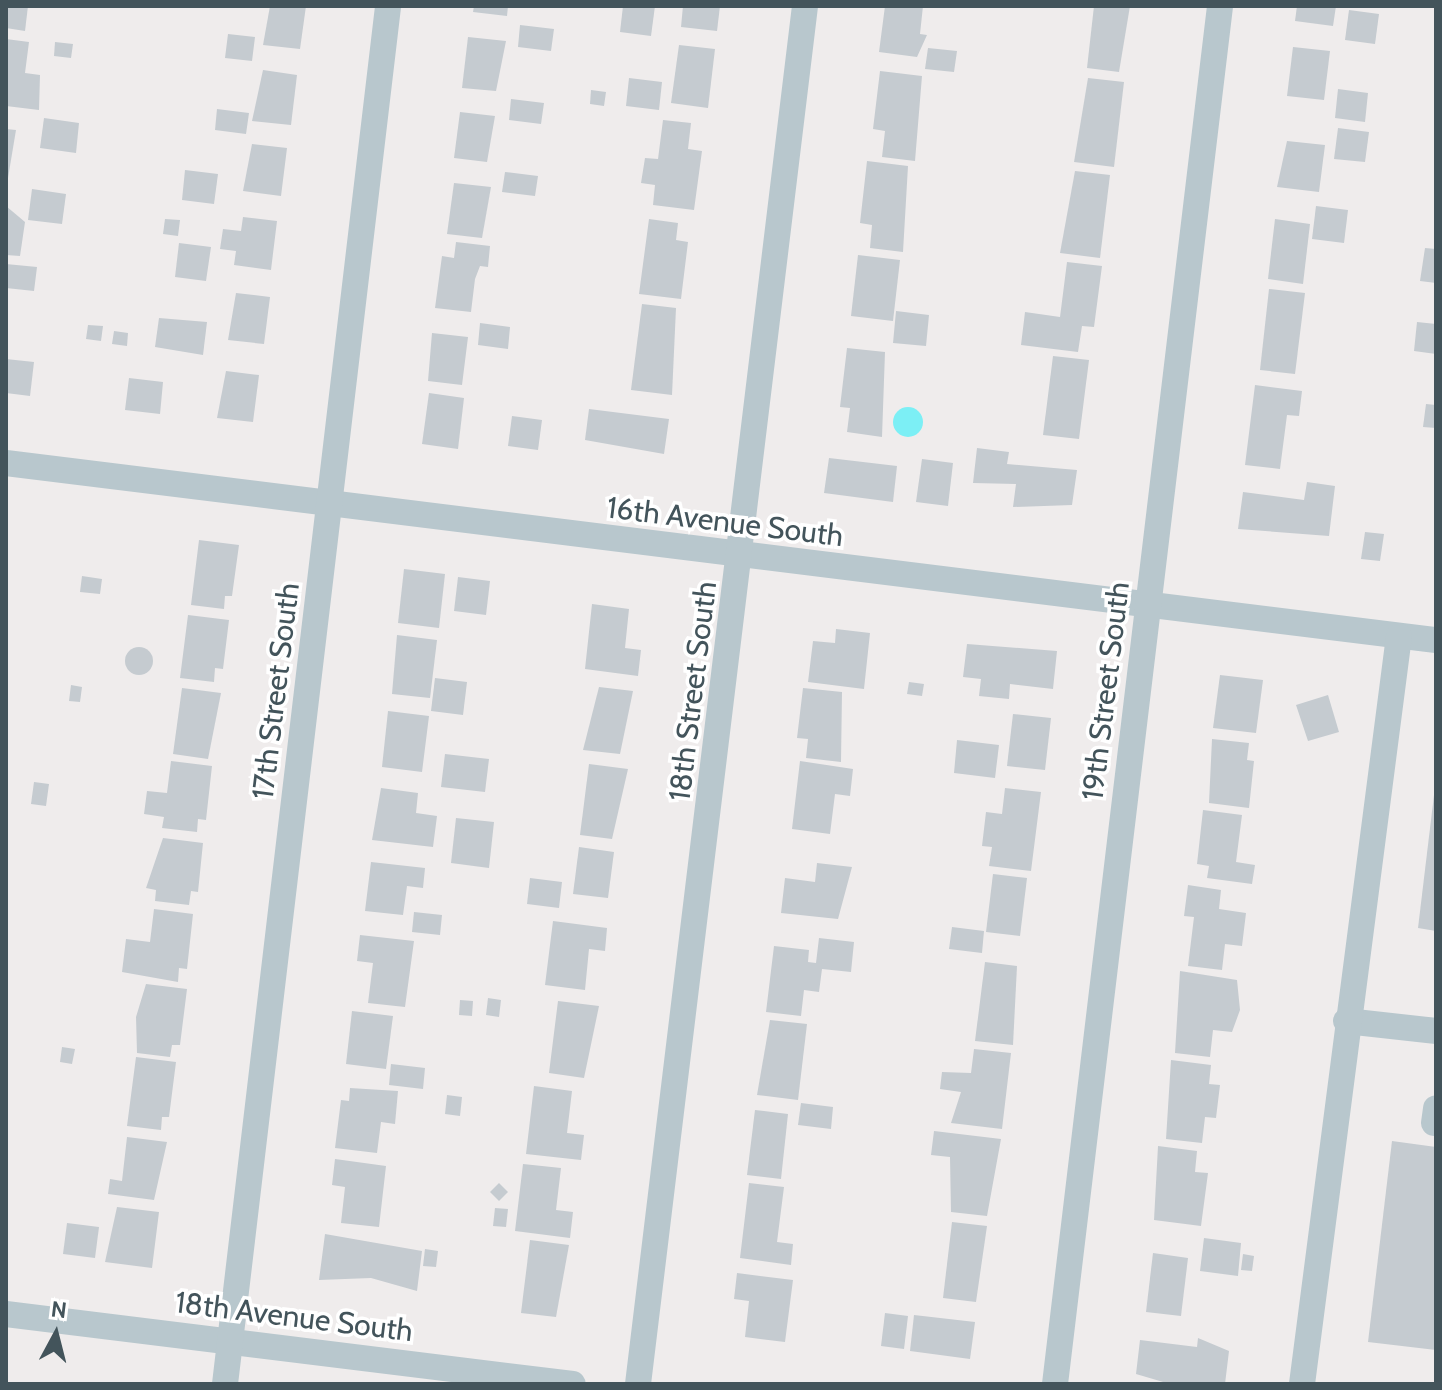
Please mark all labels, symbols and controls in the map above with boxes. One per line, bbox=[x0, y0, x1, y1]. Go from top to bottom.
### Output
street label: 16th Avenue South bbox=[605, 490, 845, 554]
street label: 18th Street South bbox=[662, 579, 724, 803]
street label: 19th Street South bbox=[1075, 580, 1137, 802]
street label: 17th Street South bbox=[245, 581, 307, 801]
street label: 18th Avenue South bbox=[173, 1285, 415, 1349]
north arrow bbox=[16, 1294, 96, 1374]
text: N bbox=[50, 1295, 68, 1324]

